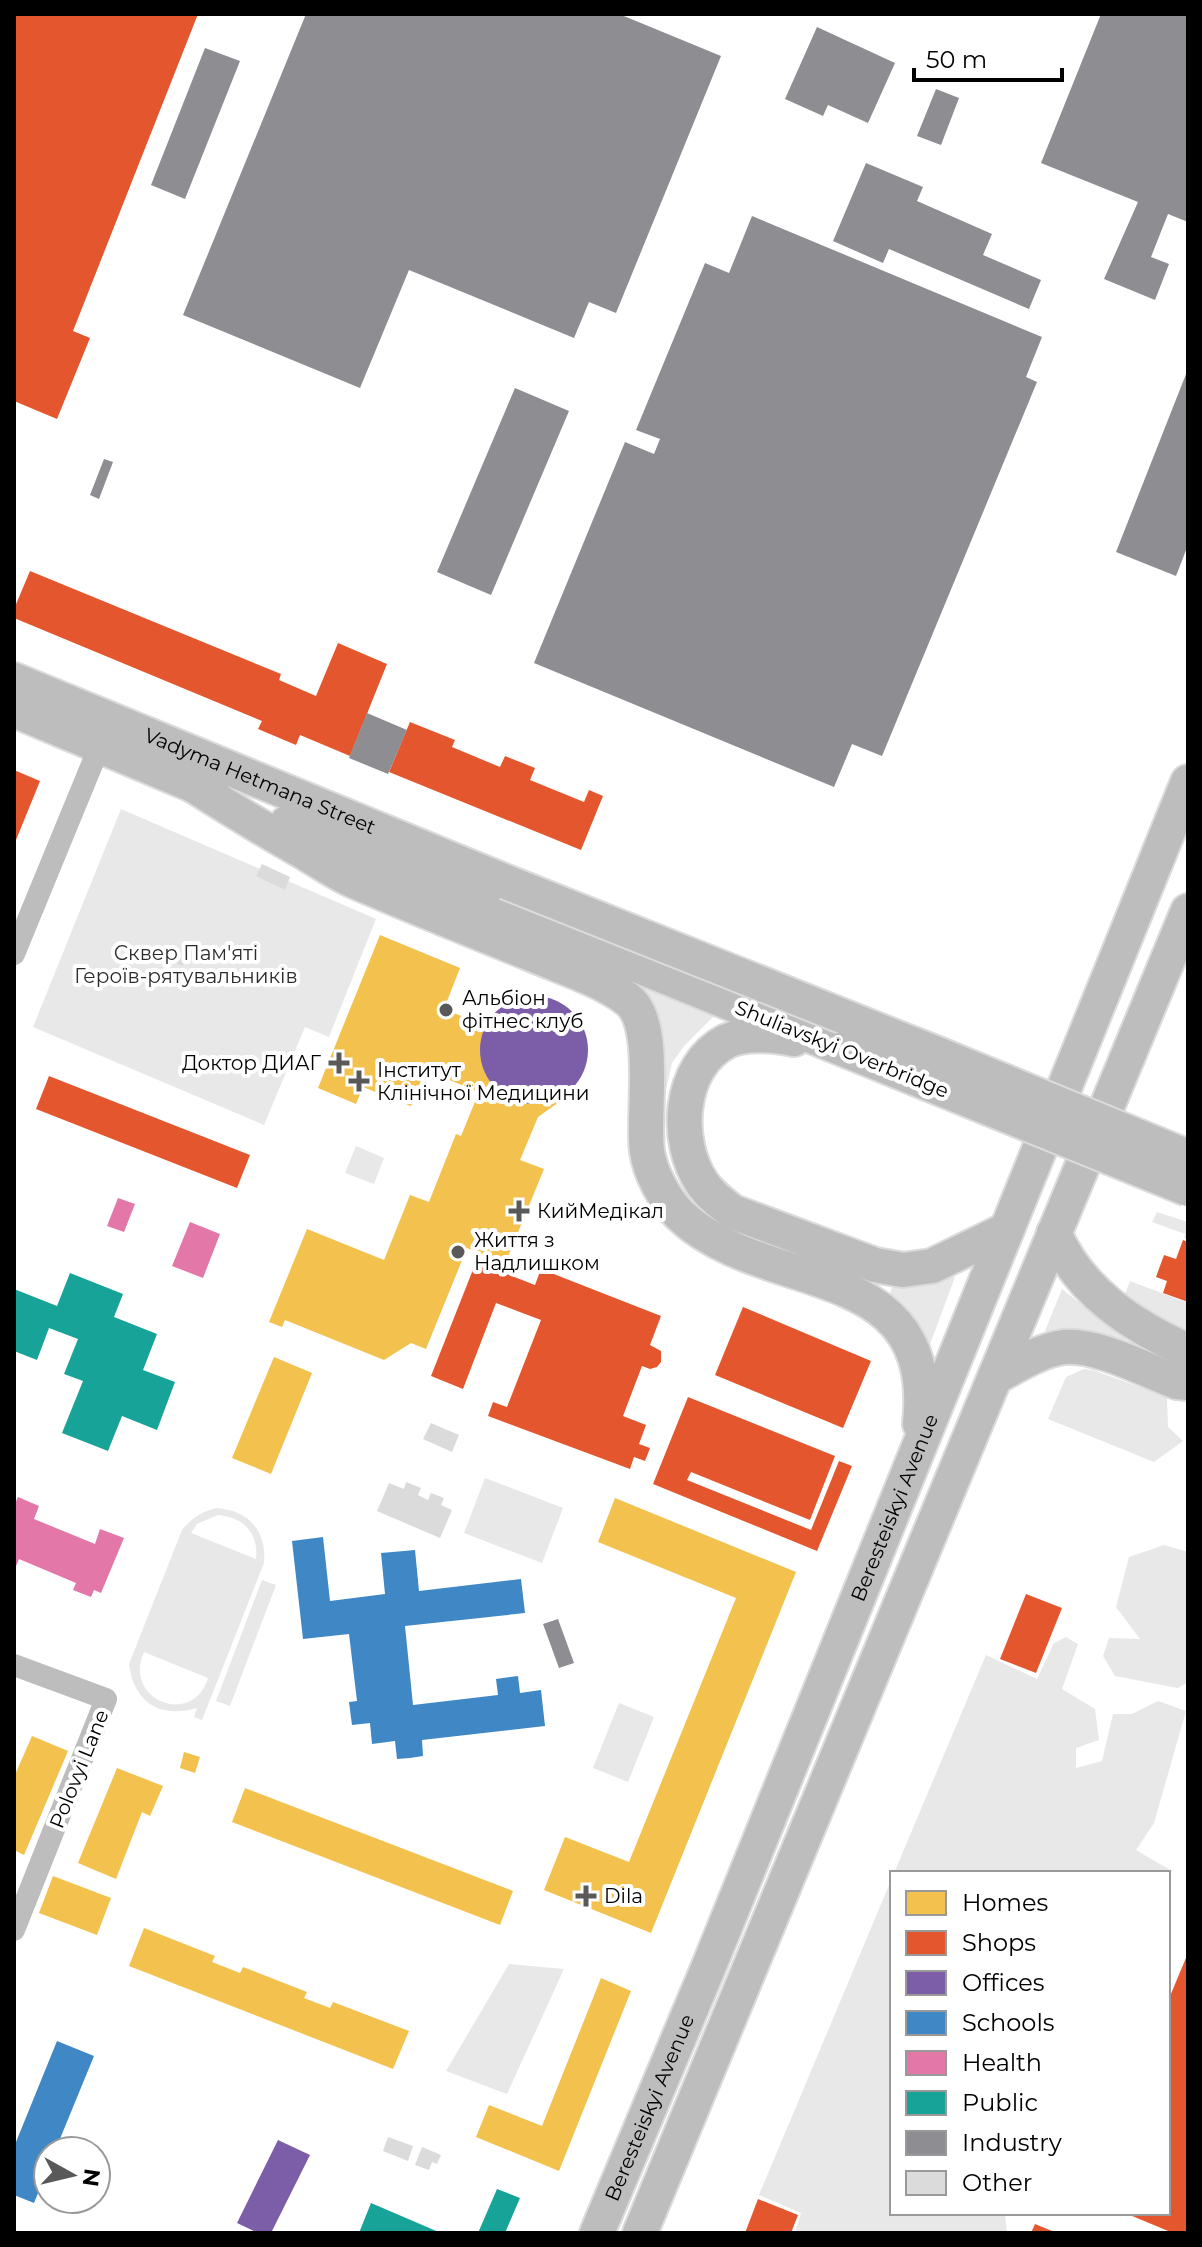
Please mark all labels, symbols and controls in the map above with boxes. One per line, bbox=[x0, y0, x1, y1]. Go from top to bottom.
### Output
scale bar bbox=[914, 32, 1062, 82]
text: 50 m bbox=[926, 45, 987, 74]
street label: Vadyma Hetmana Street bbox=[141, 723, 379, 839]
park label: Сквер Пам'яті Героїв-рятувальників bbox=[74, 941, 298, 988]
place label: Альбіон фітнес клуб bbox=[462, 986, 583, 1033]
street label: Shuliavskyi Overbridge bbox=[732, 995, 952, 1103]
marker: Альбіон фітнес клуб bbox=[437, 1001, 455, 1019]
place label: Доктор ДИАГ bbox=[182, 1051, 322, 1075]
marker: Доктор ДИАГ bbox=[328, 1052, 350, 1074]
place label: Інститут Клінічної Медицини bbox=[377, 1058, 590, 1105]
marker: Інститут Клінічної Медицини bbox=[348, 1070, 370, 1092]
place label: КийМедікал bbox=[537, 1199, 664, 1223]
marker: КийМедікал bbox=[508, 1200, 530, 1222]
place label: Життя з Надлишком bbox=[474, 1228, 600, 1275]
marker: Життя з Надлишком bbox=[449, 1243, 467, 1261]
street label: Beresteiskyi Avenue bbox=[846, 1410, 943, 1605]
street label: Polovyi Lane bbox=[44, 1706, 114, 1832]
legend bbox=[890, 1871, 1170, 2215]
place label: Dila bbox=[604, 1884, 643, 1908]
marker: Dila bbox=[575, 1885, 597, 1907]
text: Homes bbox=[962, 1888, 1048, 1917]
text: Shops bbox=[962, 1928, 1036, 1957]
text: Offices bbox=[962, 1968, 1044, 1997]
text: Schools bbox=[962, 2008, 1055, 2037]
street label: Beresteiskyi Avenue bbox=[600, 2011, 699, 2205]
text: Health bbox=[962, 2048, 1042, 2077]
text: Public bbox=[962, 2088, 1038, 2117]
text: Industry bbox=[962, 2128, 1062, 2157]
north arrow bbox=[32, 2135, 112, 2215]
text: N bbox=[77, 2167, 106, 2188]
text: Other bbox=[962, 2168, 1032, 2197]

